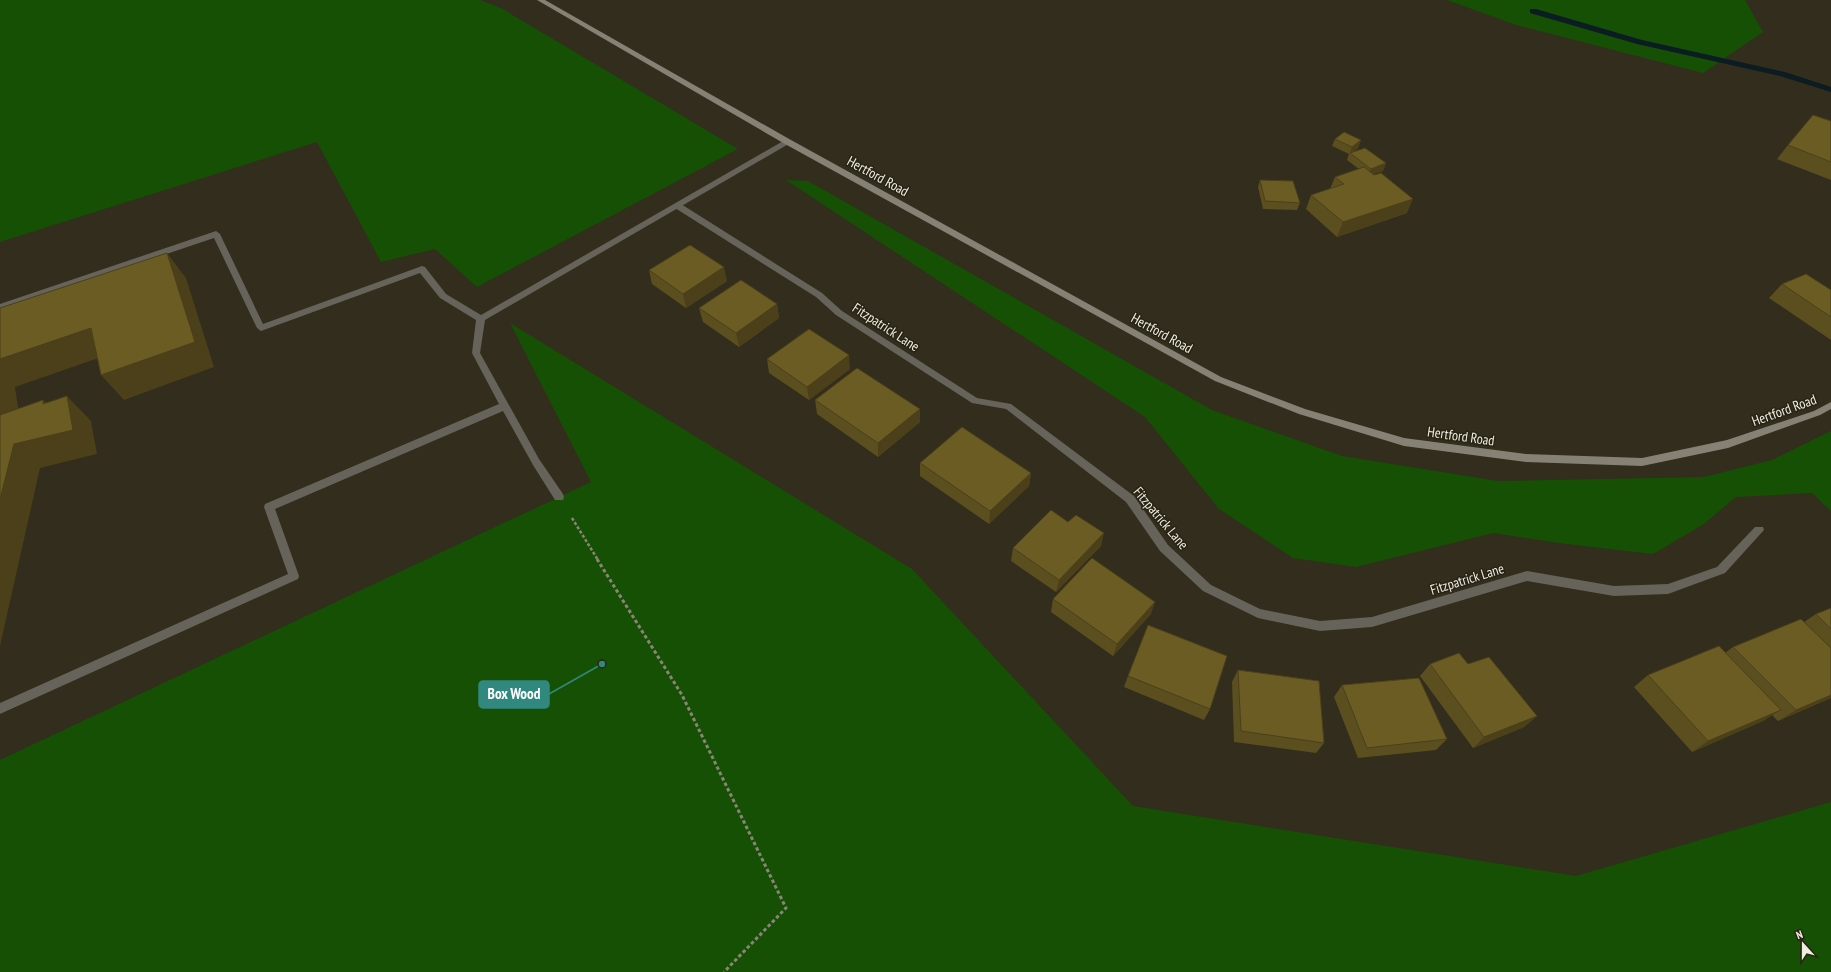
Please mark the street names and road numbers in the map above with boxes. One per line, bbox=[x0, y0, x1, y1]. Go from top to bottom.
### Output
street label: Hertford Road bbox=[844, 152, 912, 200]
street label: Fitzpatrick Lane bbox=[849, 299, 923, 355]
street label: Hertford Road bbox=[1128, 309, 1196, 357]
street label: Hertford Road bbox=[1749, 390, 1819, 430]
street label: Hertford Road bbox=[1426, 422, 1496, 450]
street label: Fitzpatrick Lane bbox=[1130, 483, 1193, 553]
street label: Fitzpatrick Lane bbox=[1428, 559, 1506, 599]

